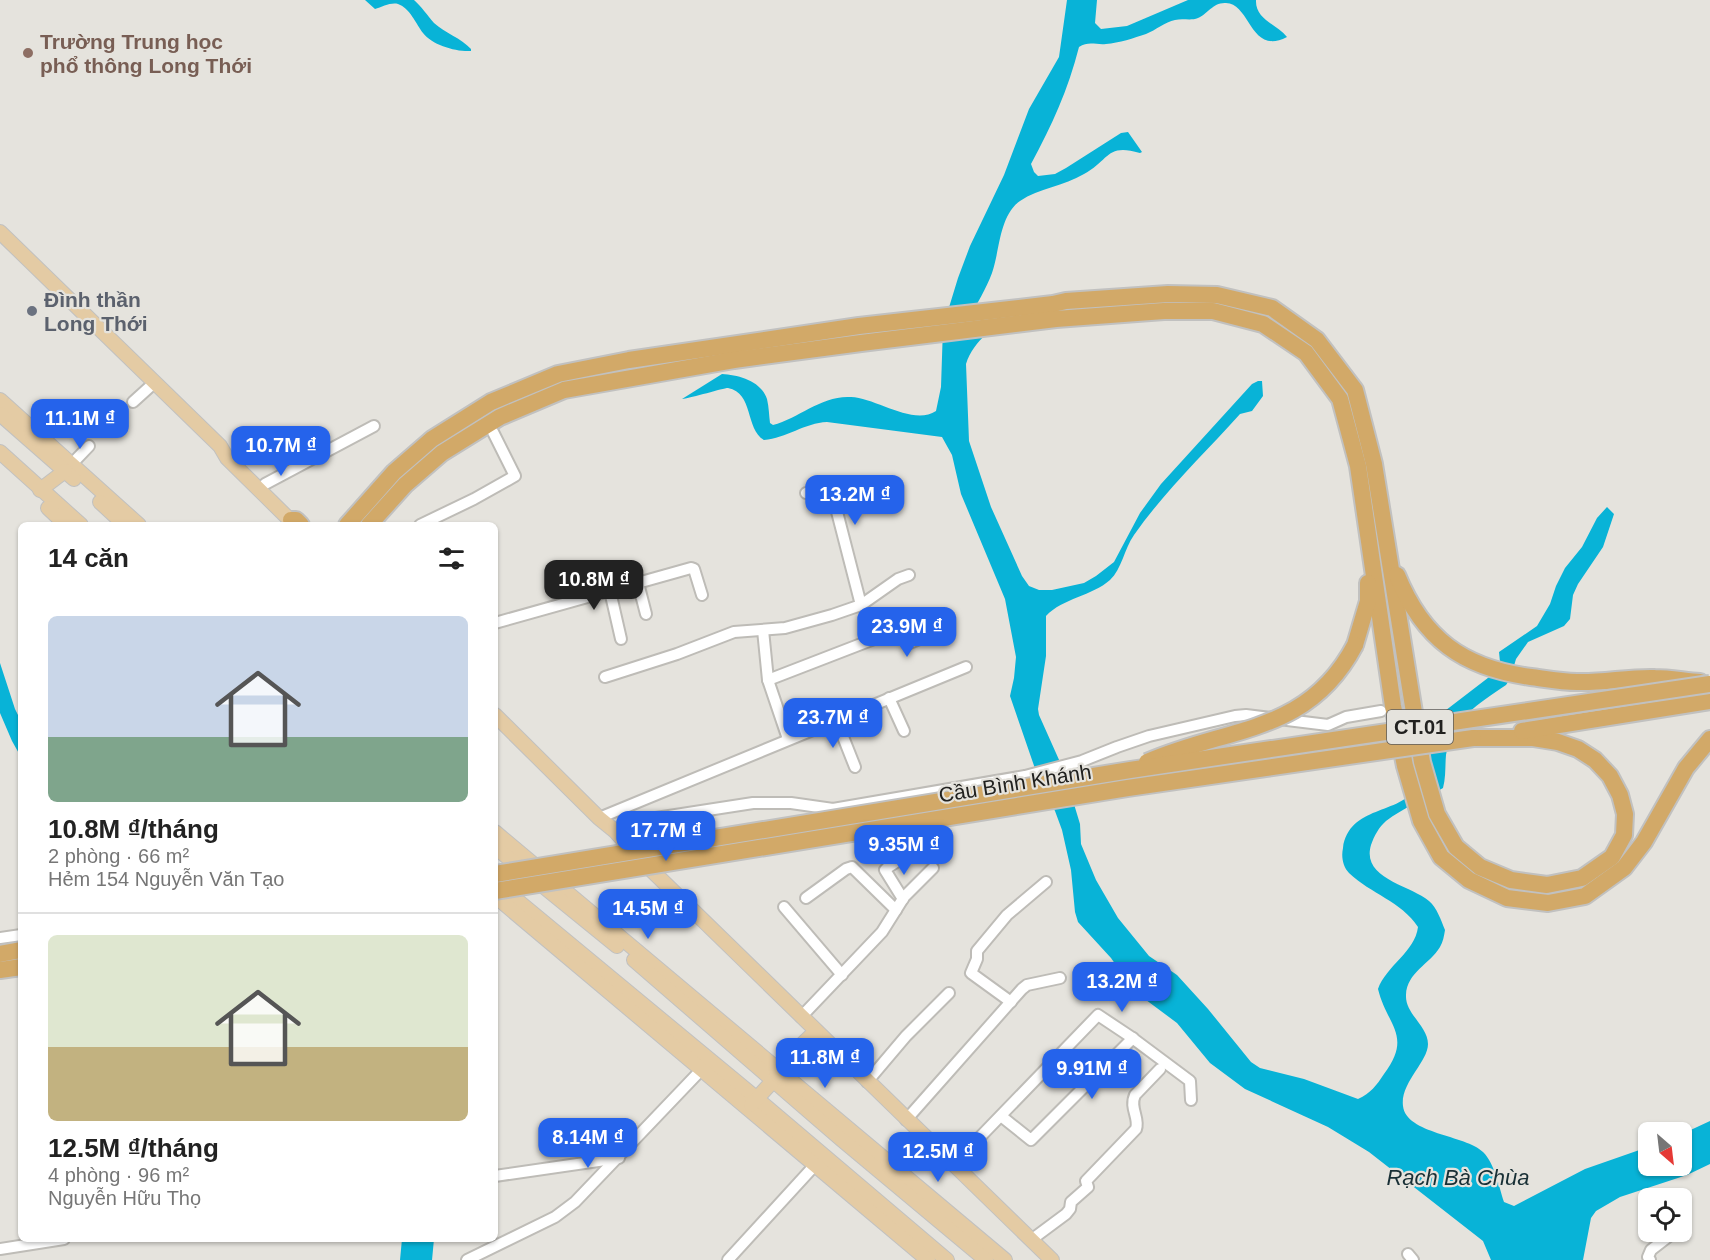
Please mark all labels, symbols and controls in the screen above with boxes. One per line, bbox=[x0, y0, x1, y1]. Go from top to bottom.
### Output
place label: Trường Trung học phổ thông Long Thới bbox=[40, 30, 252, 77]
marker: Trường Trung học phổ thông Long Thới bbox=[21, 46, 35, 60]
place label: Đình thần Long Thới bbox=[44, 288, 148, 335]
marker: Đình thần Long Thới bbox=[25, 304, 39, 318]
pin: 11.1M ₫ bbox=[25, 399, 135, 450]
text: 11.1M ₫ bbox=[45, 407, 115, 429]
pin: 10.7M ₫ bbox=[226, 426, 336, 477]
text: 10.7M ₫ bbox=[245, 434, 317, 456]
pin: 13.2M ₫ bbox=[800, 475, 910, 526]
text: 13.2M ₫ bbox=[819, 483, 891, 505]
icon: filters bbox=[435, 542, 468, 575]
text: 14 căn bbox=[48, 543, 129, 573]
pin: 10.8M ₫ bbox=[539, 560, 649, 611]
text: 10.8M ₫ bbox=[558, 568, 630, 590]
pin: 23.9M ₫ bbox=[852, 607, 962, 658]
text: 23.9M ₫ bbox=[871, 615, 943, 637]
icon: home bbox=[204, 655, 312, 763]
pin: 23.7M ₫ bbox=[778, 698, 888, 749]
text: 23.7M ₫ bbox=[797, 706, 869, 728]
road number: CT.01 bbox=[1387, 710, 1453, 744]
street label: Cầu Bình Khánh bbox=[937, 760, 1093, 806]
pin: 17.7M ₫ bbox=[611, 811, 721, 862]
text: 10.8M ₫/tháng bbox=[48, 814, 219, 844]
text: 17.7M ₫ bbox=[630, 819, 702, 841]
pin: 9.35M ₫ bbox=[849, 825, 959, 876]
text: 9.35M ₫ bbox=[868, 833, 940, 855]
text: 2 phòng · 66 m² bbox=[48, 845, 189, 867]
text: Hẻm 154 Nguyễn Văn Tạo bbox=[48, 868, 284, 890]
pin: 14.5M ₫ bbox=[593, 889, 703, 940]
text: 14.5M ₫ bbox=[612, 897, 684, 919]
pin: 13.2M ₫ bbox=[1067, 962, 1177, 1013]
text: 13.2M ₫ bbox=[1086, 970, 1158, 992]
icon: home bbox=[204, 974, 312, 1082]
pin: 11.8M ₫ bbox=[770, 1038, 880, 1089]
text: 11.8M ₫ bbox=[790, 1046, 860, 1068]
pin: 9.91M ₫ bbox=[1037, 1049, 1147, 1100]
text: 9.91M ₫ bbox=[1056, 1057, 1128, 1079]
pin: 8.14M ₫ bbox=[533, 1118, 643, 1169]
north arrow bbox=[1638, 1122, 1692, 1176]
map controls bbox=[1638, 1122, 1692, 1242]
text: 8.14M ₫ bbox=[552, 1126, 624, 1148]
pin: 12.5M ₫ bbox=[883, 1132, 993, 1183]
text: 12.5M ₫/tháng bbox=[48, 1133, 219, 1163]
text: 12.5M ₫ bbox=[902, 1140, 974, 1162]
text: 4 phòng · 96 m² bbox=[48, 1164, 189, 1186]
water label: Rạch Bà Chùa bbox=[1386, 1165, 1530, 1190]
text: Nguyễn Hữu Thọ bbox=[48, 1187, 201, 1209]
button: locate bbox=[1638, 1188, 1692, 1242]

